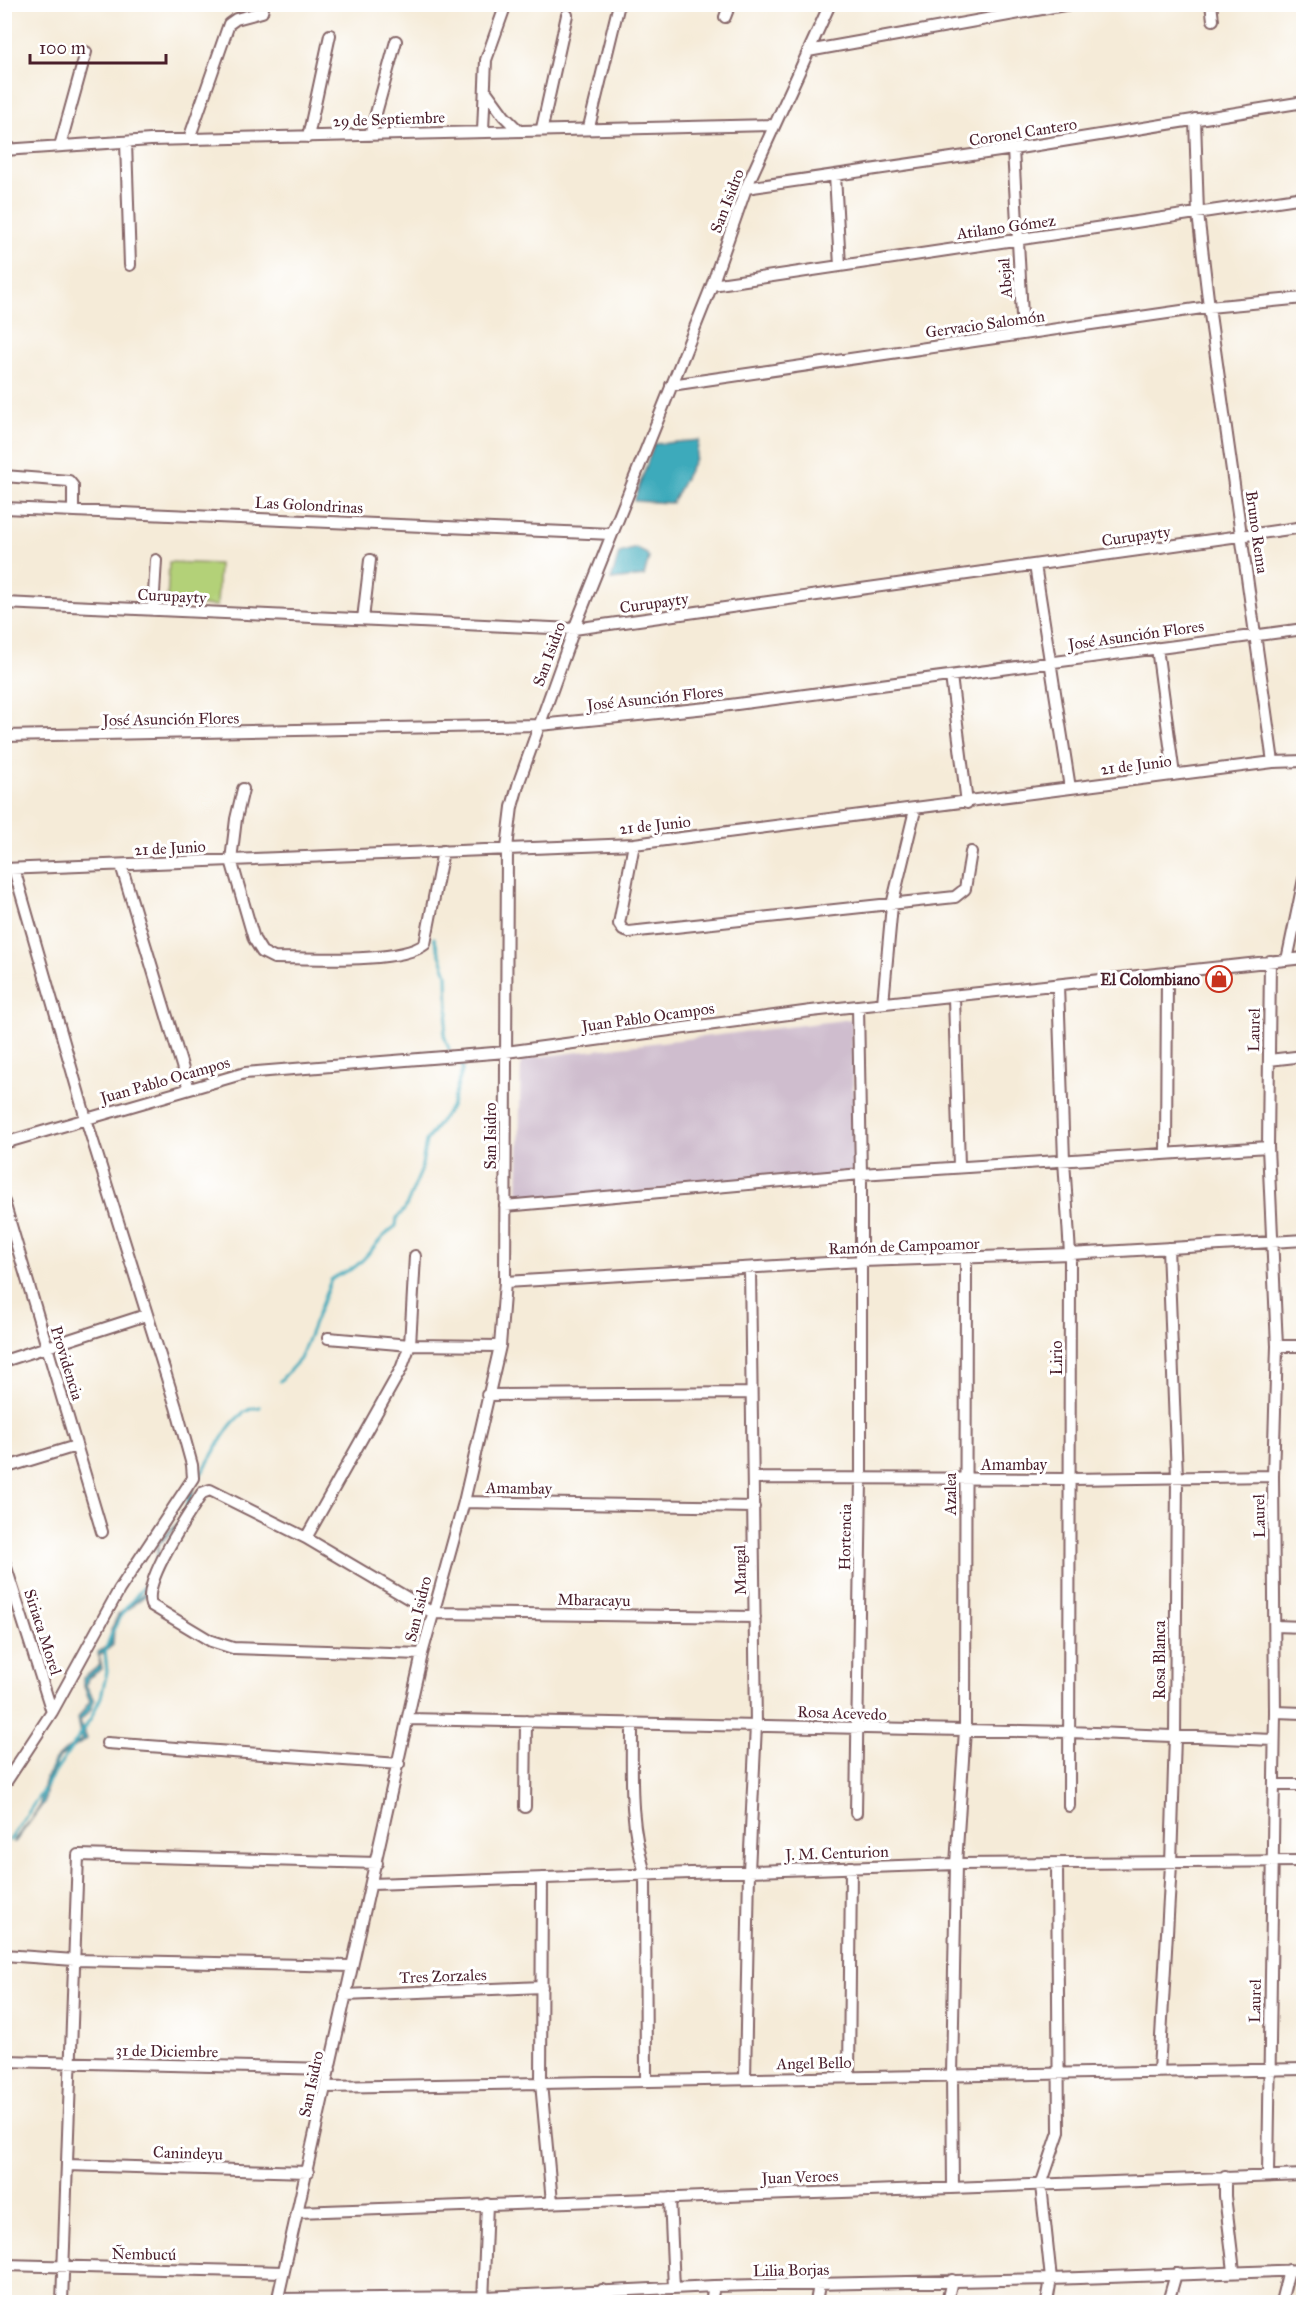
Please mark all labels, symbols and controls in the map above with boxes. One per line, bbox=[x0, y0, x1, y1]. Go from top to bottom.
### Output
scale bar bbox=[30, 27, 166, 65]
text: 100 m bbox=[39, 37, 86, 59]
street label: 29 de Septiembre bbox=[333, 108, 446, 130]
street label: Coronel Cantero bbox=[968, 114, 1078, 150]
street label: San Isidro bbox=[706, 166, 748, 236]
street label: Atilano Gómez bbox=[954, 211, 1057, 243]
street label: Abejal bbox=[994, 257, 1016, 300]
street label: Gervacio Salomón bbox=[924, 306, 1046, 342]
street label: Bruno Rema bbox=[1242, 489, 1272, 575]
street label: Las Golondrinas bbox=[254, 493, 364, 517]
street label: Curupayty bbox=[1100, 522, 1172, 550]
street label: Curupayty bbox=[137, 585, 208, 607]
street label: Curupayty bbox=[618, 589, 690, 617]
street label: José Asunción Flores bbox=[1065, 616, 1205, 655]
street label: San Isidro bbox=[529, 619, 569, 689]
street label: José Asunción Flores bbox=[584, 681, 724, 716]
street label: José Asunción Flores bbox=[101, 708, 240, 731]
street label: 21 de Junio bbox=[1099, 751, 1173, 780]
street label: 21 de Junio bbox=[618, 812, 692, 839]
street label: 21 de Junio bbox=[134, 837, 206, 860]
shop icon: El Colombiano bbox=[1204, 964, 1234, 994]
place label: El Colombiano bbox=[1100, 970, 1200, 989]
street label: Juan Pablo Ocampos bbox=[578, 998, 716, 1037]
street label: Laurel bbox=[1244, 1007, 1264, 1052]
street label: Juan Pablo Ocampos bbox=[96, 1052, 232, 1109]
street label: San Isidro bbox=[481, 1102, 500, 1170]
street label: Ramón de Campoamor bbox=[828, 1234, 980, 1258]
street label: Providencia bbox=[47, 1324, 87, 1403]
street label: Lirio bbox=[1047, 1341, 1066, 1375]
street label: Amambay bbox=[980, 1455, 1048, 1474]
street label: Azalea bbox=[941, 1472, 960, 1516]
street label: Amambay bbox=[485, 1478, 553, 1498]
street label: Laurel bbox=[1249, 1493, 1269, 1538]
street label: Hortencia bbox=[835, 1503, 855, 1570]
street label: Mangal bbox=[730, 1544, 751, 1595]
street label: San Isidro bbox=[401, 1574, 435, 1644]
street label: Siriaca Morel bbox=[20, 1587, 66, 1678]
street label: Mbaracayu bbox=[557, 1590, 631, 1610]
street label: Rosa Blanca bbox=[1150, 1620, 1169, 1700]
street label: Rosa Acevedo bbox=[797, 1702, 887, 1724]
street label: J. M. Centurion bbox=[783, 1842, 889, 1865]
street label: Tres Zorzales bbox=[399, 1965, 487, 1987]
street label: Laurel bbox=[1245, 1978, 1265, 2023]
street label: 31 de Diciembre bbox=[116, 2041, 219, 2061]
street label: San Isidro bbox=[295, 2049, 327, 2119]
street label: Angel Bello bbox=[775, 2053, 852, 2074]
street label: Canindeyu bbox=[153, 2142, 224, 2164]
street label: Juan Veroes bbox=[759, 2166, 839, 2189]
street label: Ñembucú bbox=[111, 2243, 177, 2264]
street label: Lilia Borjas bbox=[753, 2260, 829, 2280]

